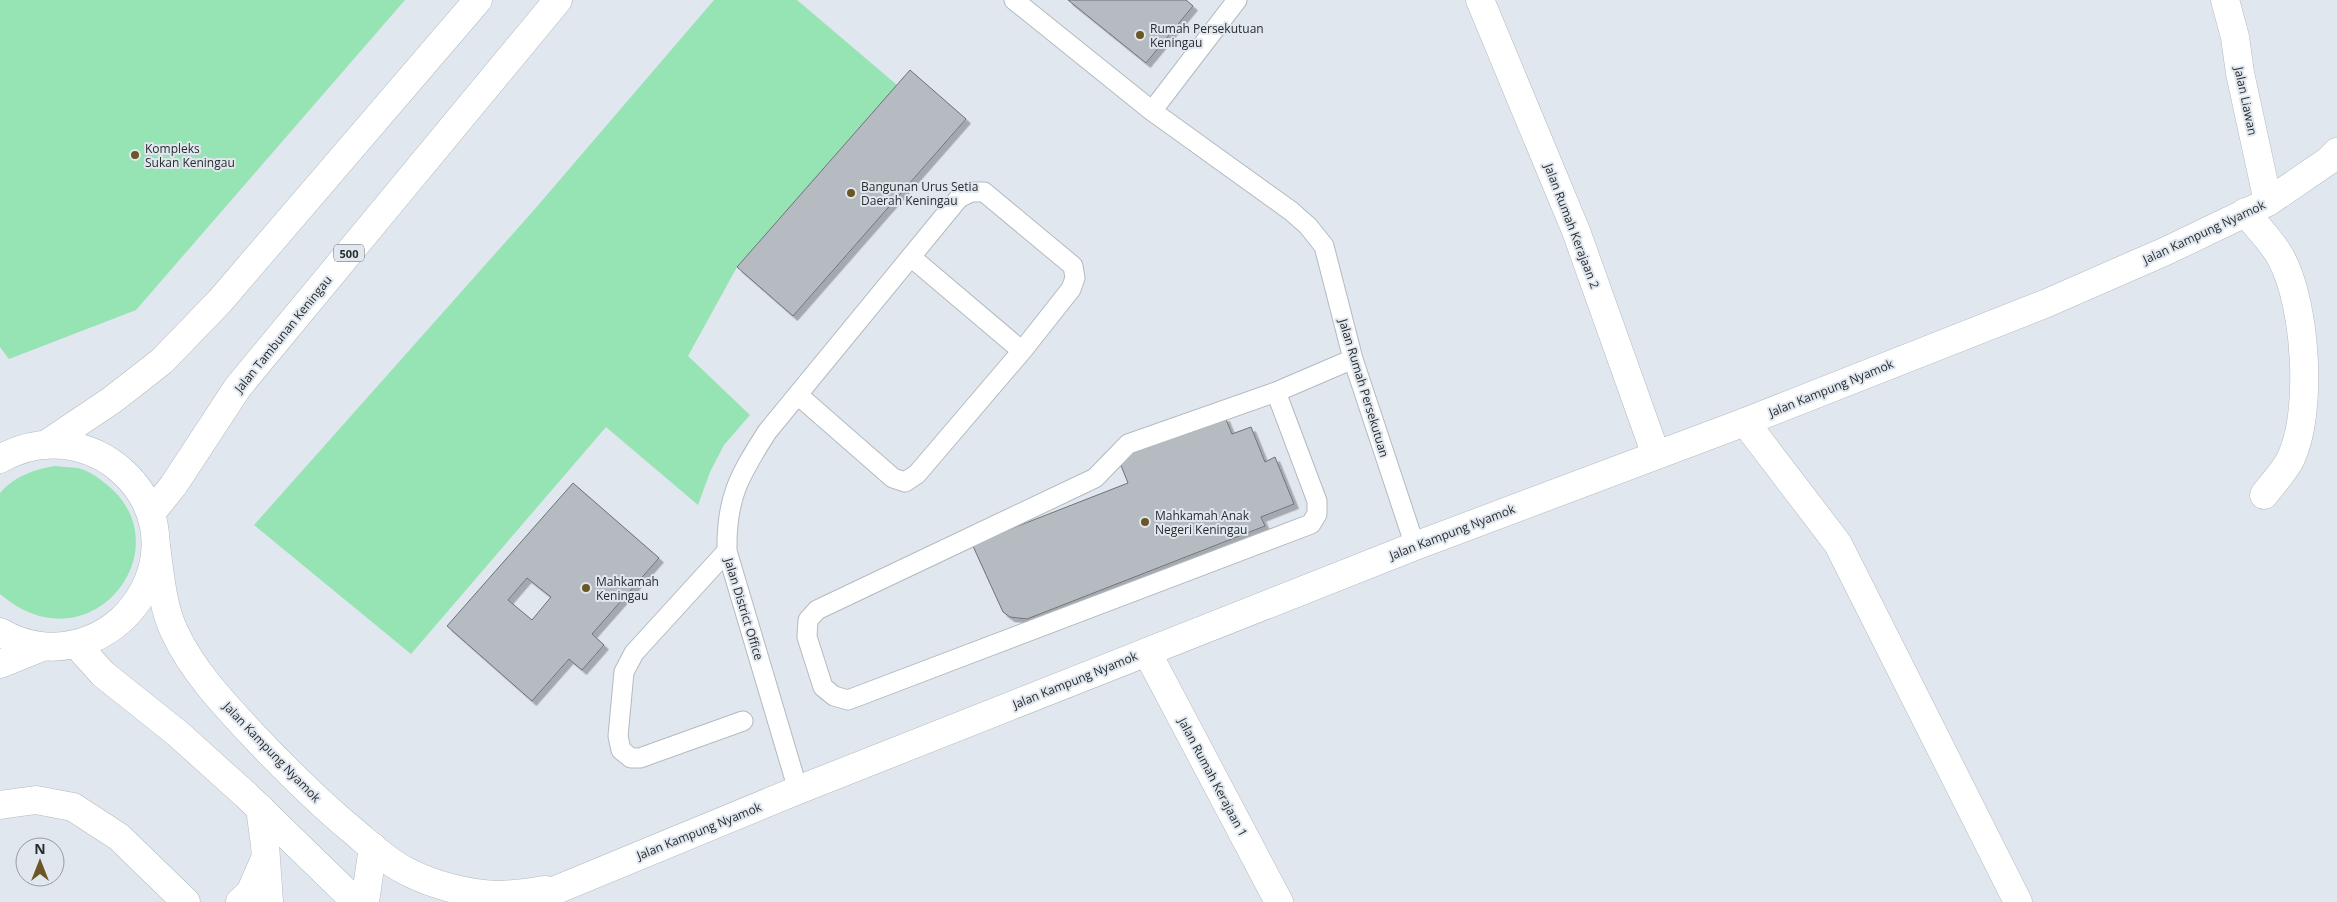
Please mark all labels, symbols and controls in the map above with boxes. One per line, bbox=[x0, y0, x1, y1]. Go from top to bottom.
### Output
place label: Rumah Persekutuan Keningau bbox=[1150, 20, 1264, 51]
marker: Rumah Persekutuan Keningau bbox=[1134, 29, 1146, 41]
street label: Jalan Liawan bbox=[2230, 64, 2262, 137]
place label: Kompleks Sukan Keningau bbox=[145, 140, 235, 171]
marker: Kompleks Sukan Keningau bbox=[129, 149, 141, 161]
street label: Jalan Rumah Kerajaan 2 bbox=[1540, 160, 1604, 291]
place label: Bangunan Urus Setia Daerah Keningau bbox=[861, 178, 978, 209]
marker: Bangunan Urus Setia Daerah Keningau bbox=[845, 187, 857, 199]
street label: Jalan Kampung Nyamok bbox=[2139, 196, 2269, 268]
road number: 500 bbox=[334, 244, 364, 262]
street label: Jalan Tambunan Keningau bbox=[230, 272, 336, 397]
street label: Jalan Rumah Persekutuan bbox=[1335, 316, 1393, 459]
street label: Jalan Kampung Nyamok bbox=[1765, 355, 1897, 421]
street label: Jalan Kampung Nyamok bbox=[1386, 500, 1518, 564]
place label: Mahkamah Anak Negeri Keningau bbox=[1155, 507, 1250, 538]
marker: Mahkamah Anak Negeri Keningau bbox=[1139, 516, 1151, 528]
street label: Jalan District Office bbox=[720, 555, 768, 662]
place label: Mahkamah Keningau bbox=[596, 573, 659, 604]
marker: Mahkamah Keningau bbox=[580, 582, 592, 594]
street label: Jalan Kampung Nyamok bbox=[1009, 647, 1141, 713]
street label: Jalan Kampung Nyamok bbox=[219, 697, 325, 806]
street label: Jalan Rumah Kerajaan 1 bbox=[1174, 714, 1252, 839]
street label: Jalan Kampung Nyamok bbox=[633, 798, 765, 864]
north arrow bbox=[15, 837, 65, 887]
text: N bbox=[34, 839, 46, 858]

